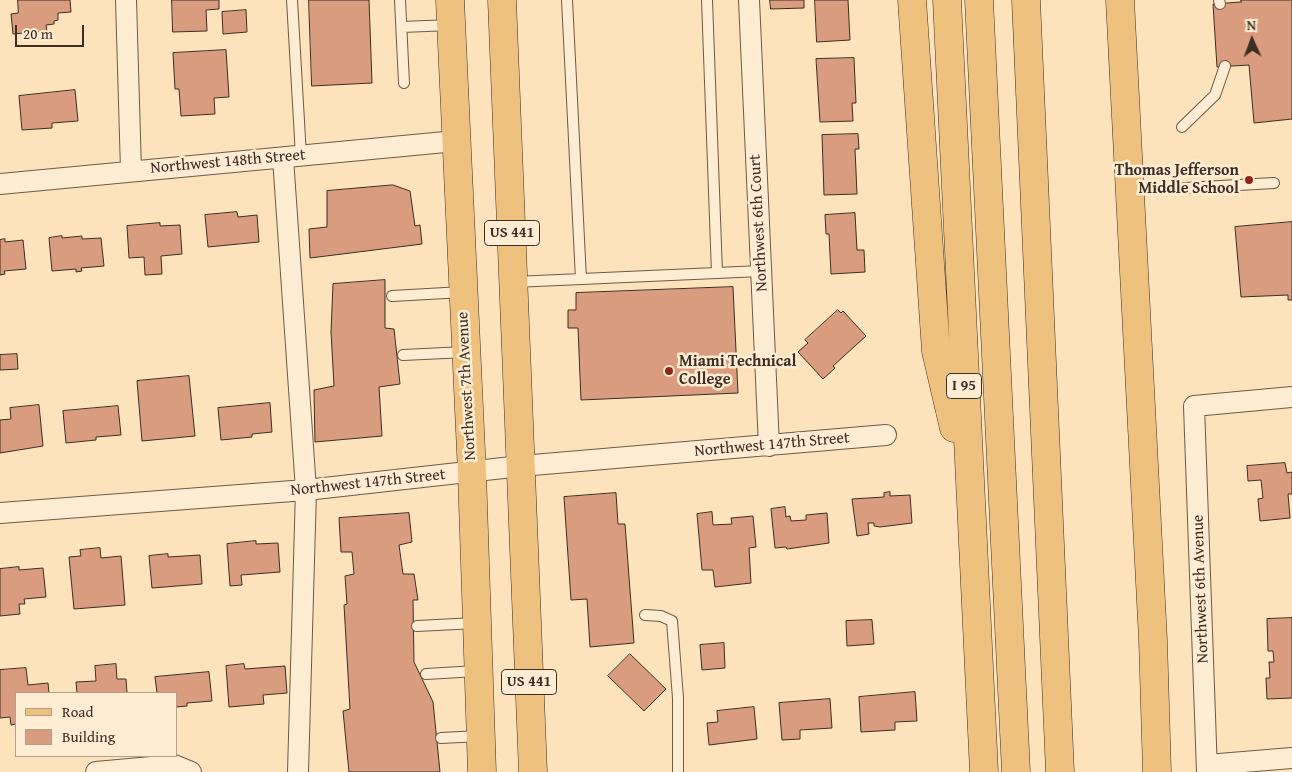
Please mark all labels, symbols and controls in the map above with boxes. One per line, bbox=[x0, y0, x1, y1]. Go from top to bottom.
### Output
scale bar bbox=[18, 15, 86, 47]
north arrow bbox=[1227, 15, 1277, 65]
text: N bbox=[1246, 15, 1256, 35]
text: 20 m bbox=[23, 23, 53, 44]
street label: Northwest 148th Street bbox=[150, 146, 306, 178]
street label: Northwest 6th Court bbox=[746, 154, 772, 292]
place label: Thomas Jefferson Middle School bbox=[1115, 161, 1239, 199]
marker: Thomas Jefferson Middle School bbox=[1243, 174, 1255, 186]
road number: US 441 bbox=[484, 220, 540, 246]
street label: Northwest 7th Avenue bbox=[454, 311, 480, 461]
place label: Miami Technical College bbox=[679, 352, 796, 390]
marker: Miami Technical College bbox=[663, 365, 675, 377]
road number: I 95 bbox=[946, 374, 982, 398]
street label: Northwest 147th Street bbox=[694, 429, 850, 461]
street label: Northwest 147th Street bbox=[290, 465, 446, 501]
street label: Northwest 6th Avenue bbox=[1189, 514, 1213, 664]
road number: US 441 bbox=[502, 670, 556, 694]
legend bbox=[15, 692, 178, 757]
text: Road bbox=[62, 701, 93, 722]
text: Building bbox=[62, 726, 115, 747]

